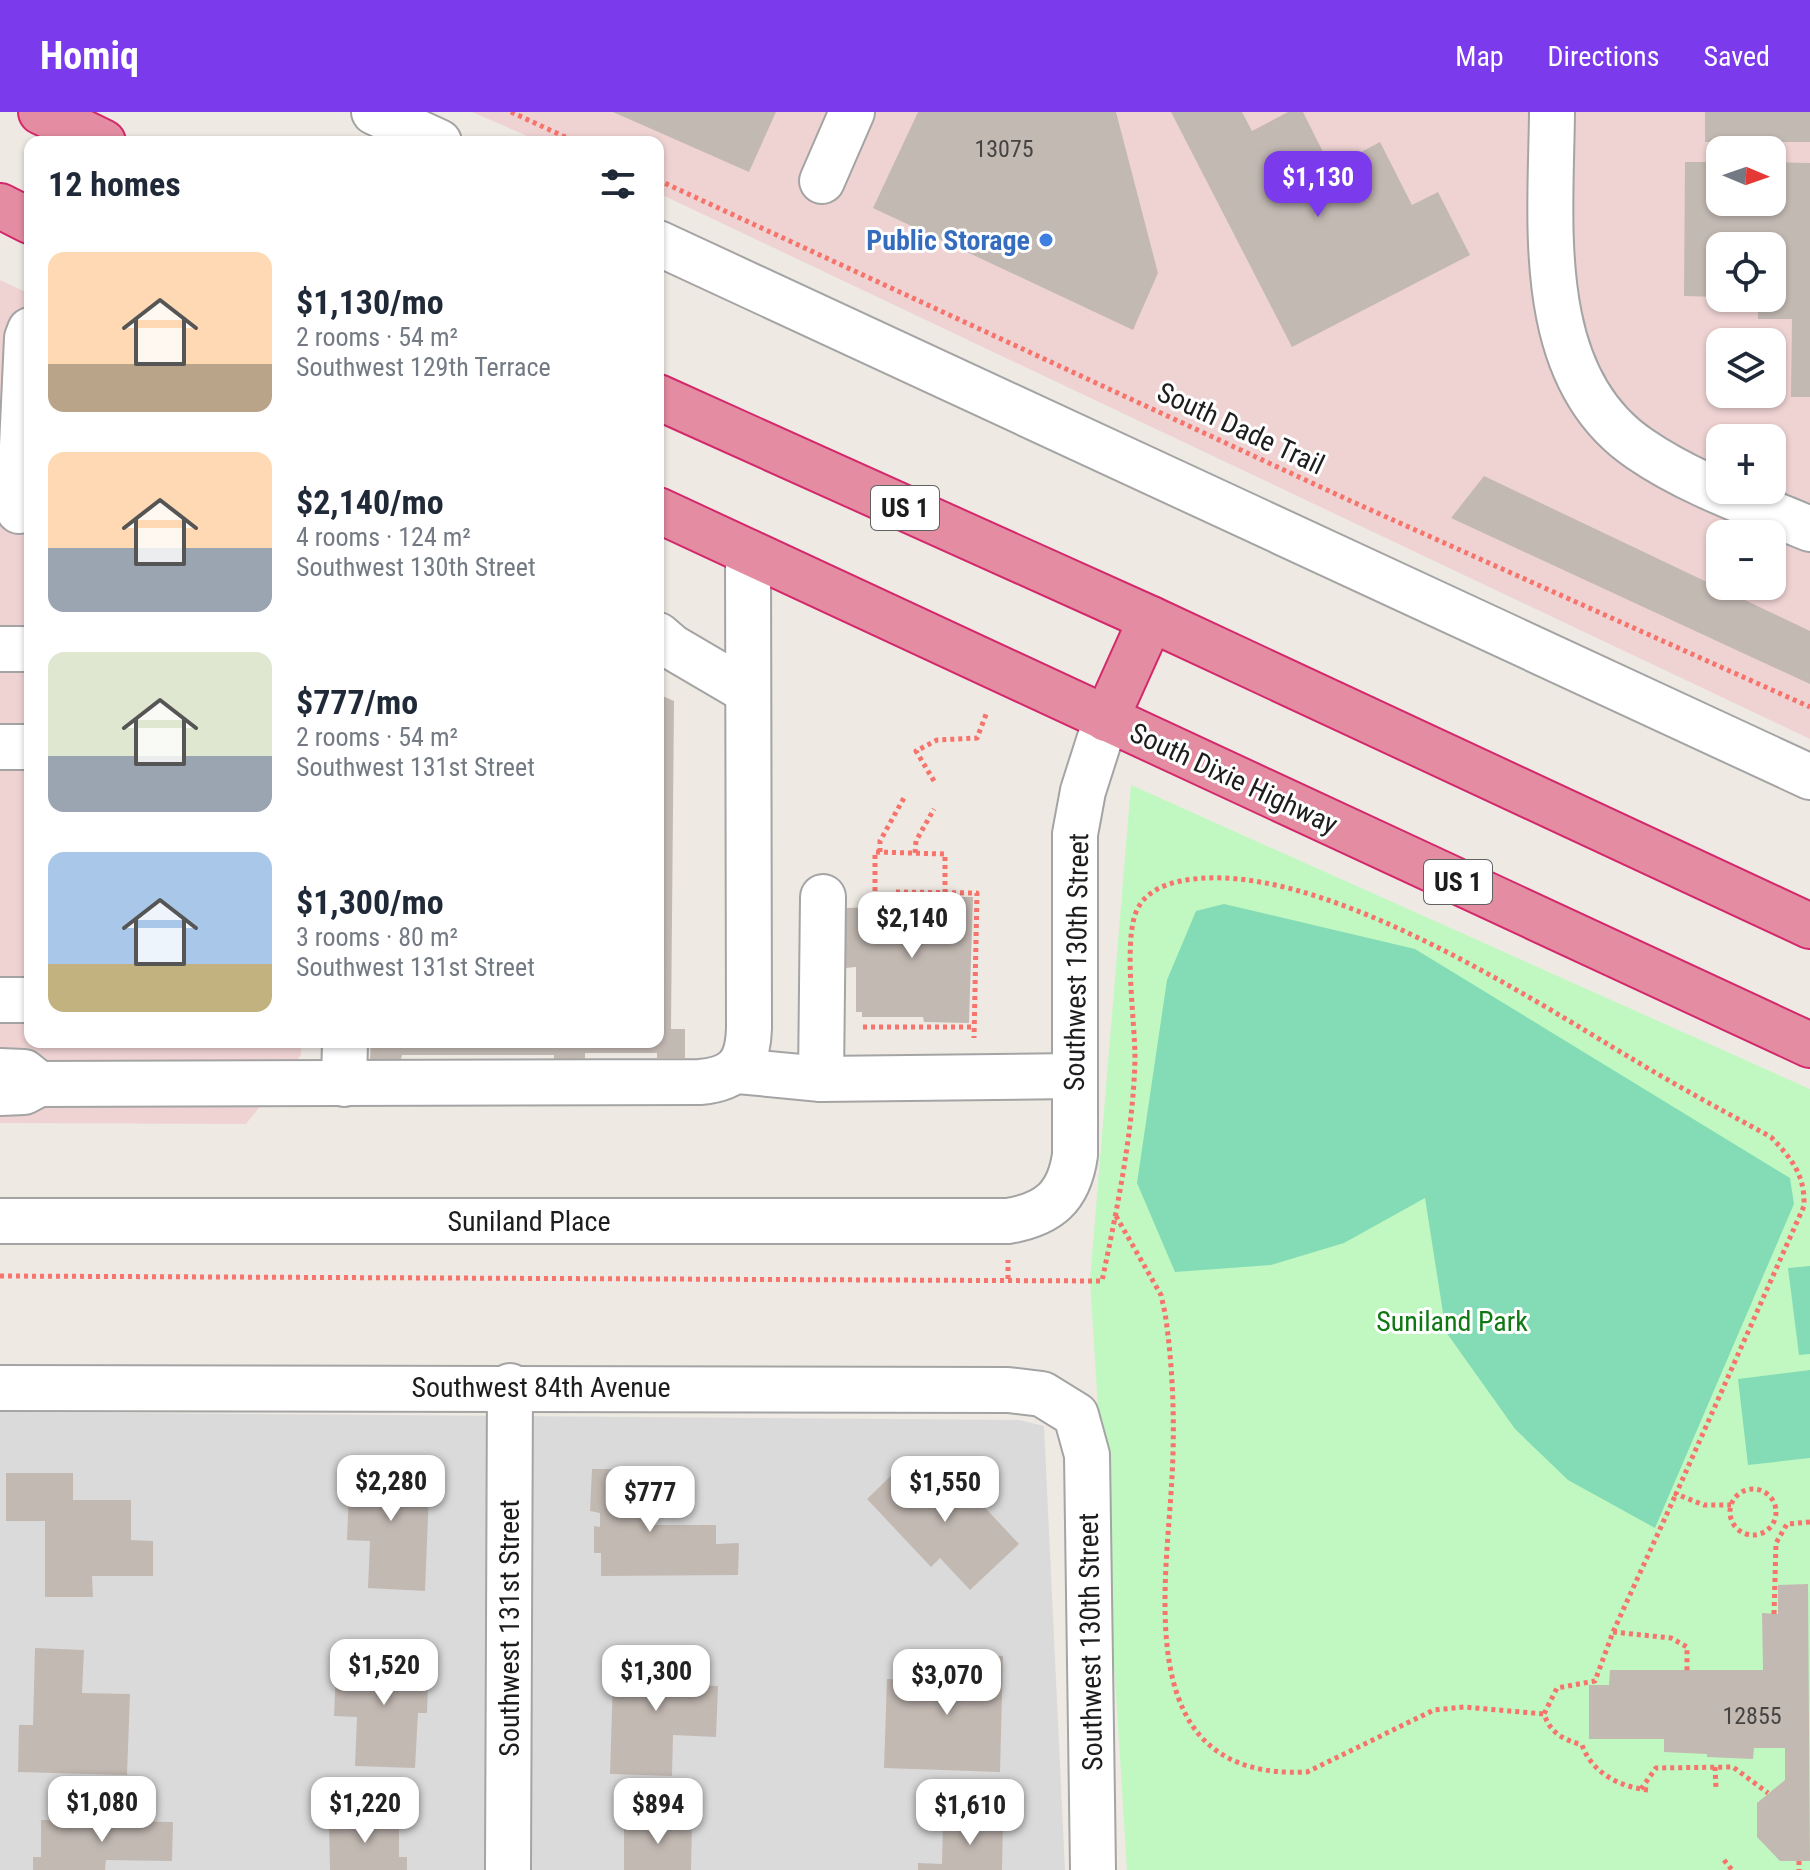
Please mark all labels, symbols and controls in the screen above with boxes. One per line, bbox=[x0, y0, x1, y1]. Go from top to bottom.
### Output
text: Homiq bbox=[40, 34, 139, 78]
text: Map bbox=[1455, 40, 1504, 73]
text: Directions bbox=[1548, 40, 1659, 73]
text: Saved bbox=[1703, 40, 1770, 73]
house number: 13075 bbox=[974, 135, 1034, 163]
north arrow bbox=[1706, 136, 1786, 216]
map controls bbox=[1706, 136, 1786, 600]
pin: $1,130 bbox=[1253, 151, 1383, 219]
icon: filters bbox=[596, 162, 640, 206]
text: $1,130 bbox=[1282, 162, 1354, 192]
text: 12 homes bbox=[48, 164, 181, 204]
place label: Public Storage bbox=[866, 224, 1030, 257]
marker: Public Storage bbox=[1037, 231, 1055, 249]
button: locate bbox=[1706, 232, 1786, 312]
text: $1,130/mo bbox=[296, 282, 444, 322]
icon: home bbox=[112, 284, 208, 380]
text: 2 rooms · 54 m² bbox=[296, 322, 458, 352]
button: layers bbox=[1706, 328, 1786, 408]
text: Southwest 129th Terrace bbox=[296, 352, 551, 382]
street label: South Dade Trail bbox=[1152, 375, 1330, 482]
button: + bbox=[1706, 424, 1786, 504]
text: $2,140/mo bbox=[296, 482, 444, 522]
icon: home bbox=[112, 484, 208, 580]
road number: US 1 bbox=[871, 486, 939, 530]
button: − bbox=[1706, 520, 1786, 600]
text: 4 rooms · 124 m² bbox=[296, 522, 471, 552]
text: Southwest 130th Street bbox=[296, 552, 536, 582]
text: $777/mo bbox=[296, 682, 418, 722]
icon: home bbox=[112, 684, 208, 780]
street label: South Dixie Highway bbox=[1125, 716, 1343, 841]
text: 2 rooms · 54 m² bbox=[296, 722, 458, 752]
text: Southwest 131st Street bbox=[296, 752, 535, 782]
street label: Southwest 130th Street bbox=[1058, 833, 1095, 1091]
road number: US 1 bbox=[1424, 860, 1492, 904]
text: $1,300/mo bbox=[296, 882, 444, 922]
icon: home bbox=[112, 884, 208, 980]
pin: $2,140 bbox=[847, 892, 977, 960]
text: $2,140 bbox=[876, 903, 948, 933]
text: 3 rooms · 80 m² bbox=[296, 922, 458, 952]
text: Southwest 131st Street bbox=[296, 952, 535, 982]
street label: Suniland Place bbox=[447, 1205, 611, 1238]
park label: Suniland Park bbox=[1376, 1305, 1528, 1338]
street label: Southwest 84th Avenue bbox=[411, 1371, 671, 1404]
pin: $2,280 bbox=[326, 1455, 456, 1523]
pin: $1,550 bbox=[880, 1456, 1010, 1524]
text: $2,280 bbox=[355, 1466, 427, 1496]
pin: $777 bbox=[603, 1466, 697, 1534]
text: $1,550 bbox=[909, 1467, 981, 1497]
text: $777 bbox=[624, 1477, 676, 1507]
street label: Southwest 131st Street bbox=[493, 1499, 526, 1757]
street label: Southwest 130th Street bbox=[1072, 1513, 1109, 1771]
pin: $1,520 bbox=[319, 1639, 449, 1707]
pin: $1,300 bbox=[591, 1645, 721, 1713]
pin: $3,070 bbox=[882, 1649, 1012, 1717]
text: $1,520 bbox=[348, 1650, 420, 1680]
text: $1,300 bbox=[620, 1656, 692, 1686]
text: $3,070 bbox=[911, 1660, 983, 1690]
house number: 12855 bbox=[1722, 1702, 1782, 1730]
pin: $1,080 bbox=[37, 1776, 167, 1844]
pin: $1,220 bbox=[300, 1777, 430, 1845]
pin: $894 bbox=[611, 1778, 705, 1846]
pin: $1,610 bbox=[905, 1779, 1035, 1847]
text: $1,080 bbox=[66, 1787, 138, 1817]
text: $1,220 bbox=[329, 1788, 401, 1818]
text: $894 bbox=[632, 1789, 684, 1819]
text: $1,610 bbox=[934, 1790, 1006, 1820]

